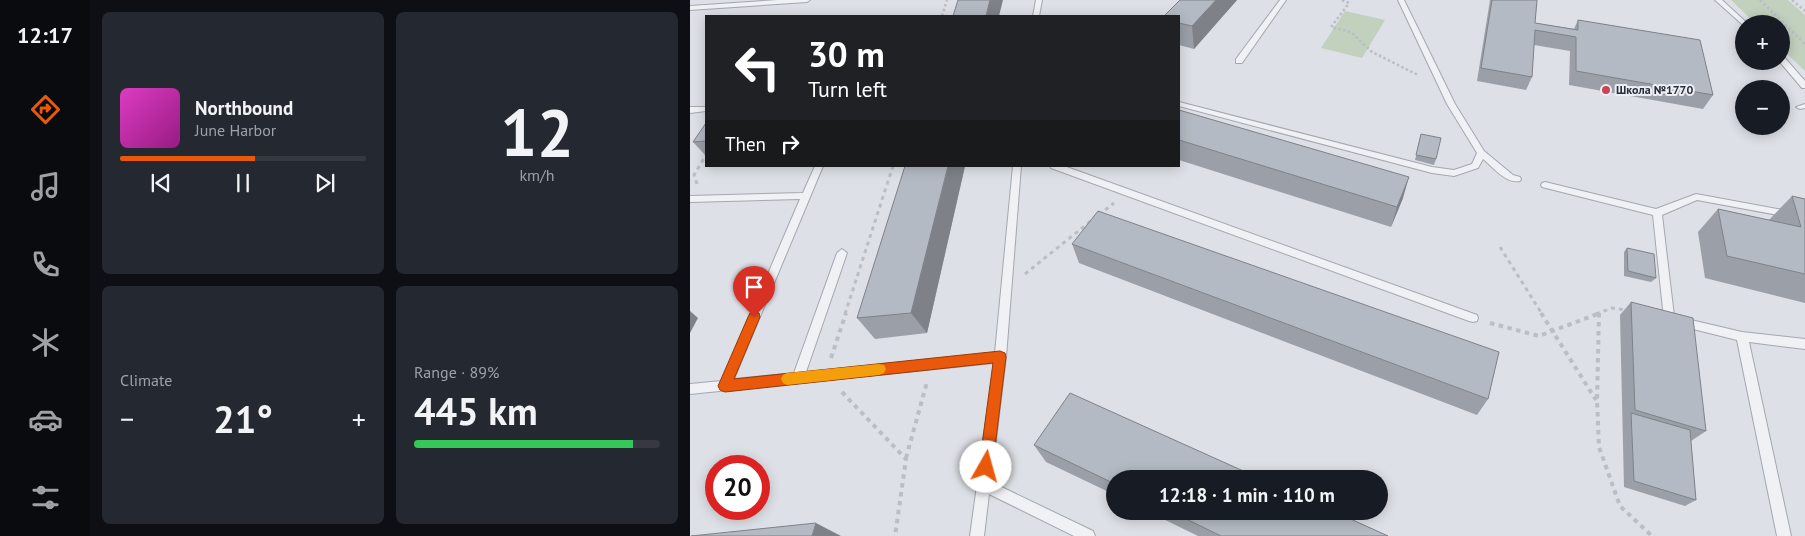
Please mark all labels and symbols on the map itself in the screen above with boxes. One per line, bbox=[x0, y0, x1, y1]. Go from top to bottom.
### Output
place label: Школа №1770 bbox=[1616, 82, 1693, 97]
marker: Школа №1770 bbox=[1600, 84, 1612, 96]
pin bbox=[733, 266, 775, 317]
position arrow bbox=[959, 440, 1011, 492]
speed limit sign: 20 bbox=[705, 455, 770, 520]

